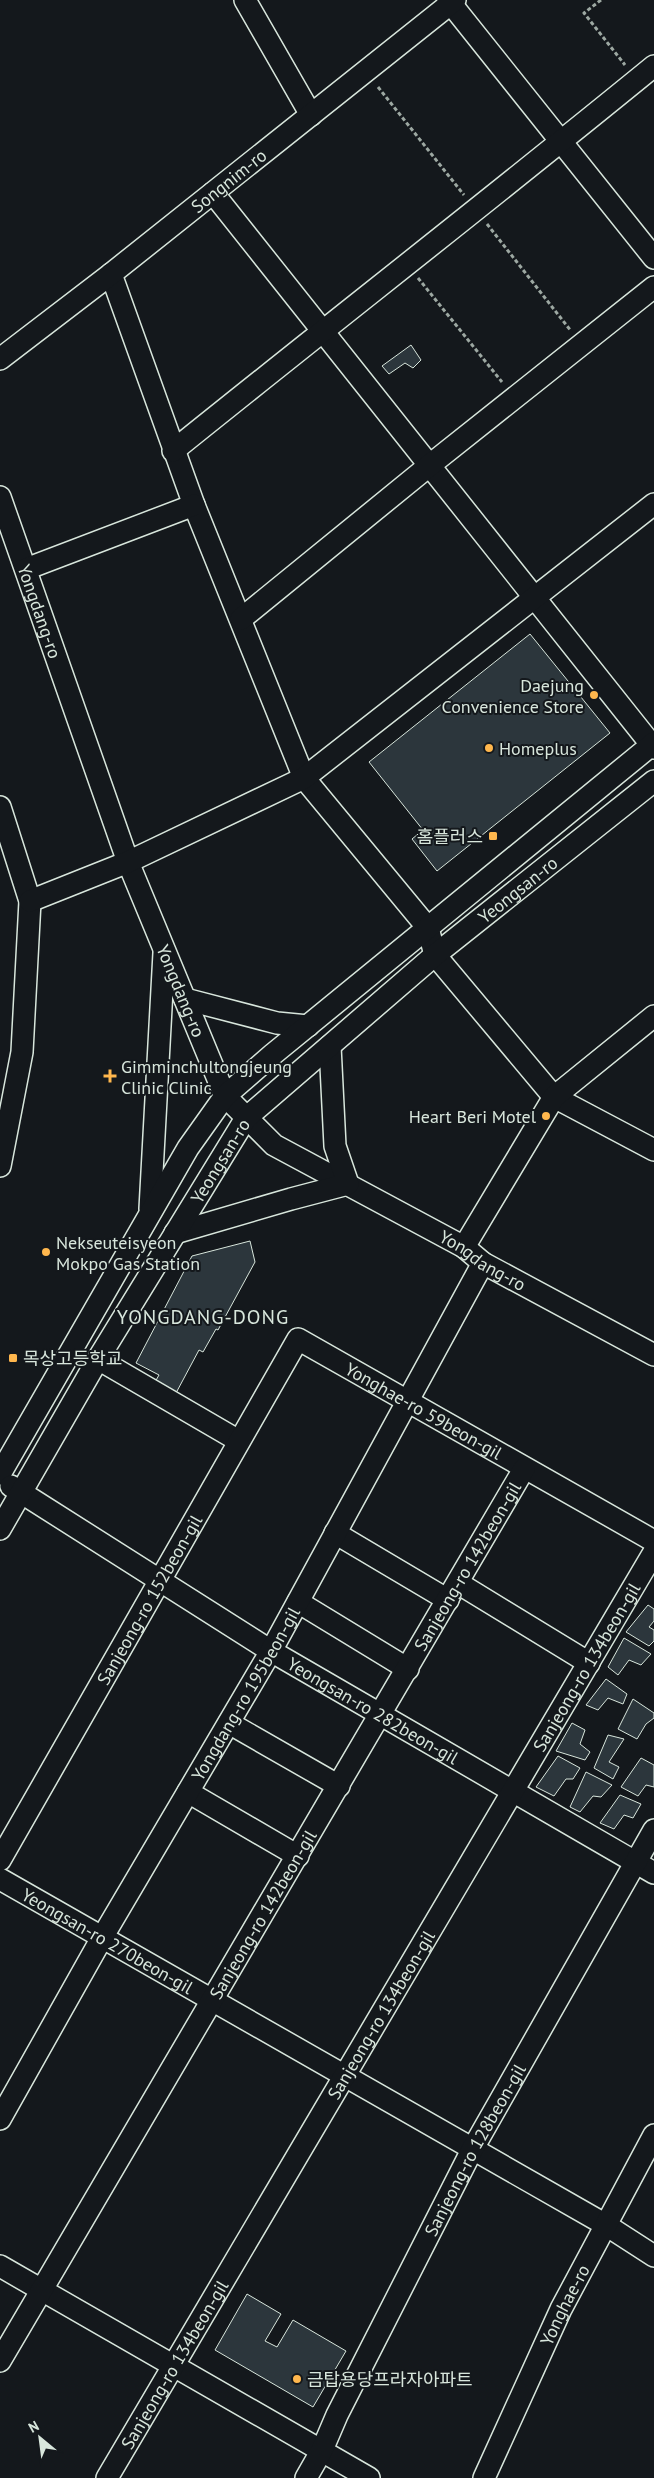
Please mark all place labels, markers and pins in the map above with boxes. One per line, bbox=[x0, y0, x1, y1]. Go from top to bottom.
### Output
place label: Daejung Convenience Store bbox=[442, 674, 584, 718]
marker: Daejung Convenience Store bbox=[588, 689, 600, 701]
place label: Homeplus bbox=[499, 737, 577, 760]
marker: Homeplus bbox=[483, 742, 495, 754]
place label: 홈플러스 bbox=[417, 825, 483, 848]
marker: 홈플러스 bbox=[487, 830, 499, 842]
place label: Gimminchultongjeung Clinic Clinic bbox=[121, 1055, 292, 1099]
marker: Gimminchultongjeung Clinic Clinic bbox=[103, 1069, 117, 1083]
place label: Heart Beri Motel bbox=[409, 1105, 537, 1128]
marker: Heart Beri Motel bbox=[540, 1110, 552, 1122]
place label: Nekseuteisyeon Mokpo Gas Station bbox=[56, 1231, 200, 1275]
marker: Nekseuteisyeon Mokpo Gas Station bbox=[40, 1246, 52, 1258]
place label: 목상고등학교 bbox=[23, 1347, 122, 1370]
marker: 목상고등학교 bbox=[7, 1352, 19, 1364]
place label: 금탑용당프라자아파트 bbox=[307, 2368, 473, 2391]
marker: 금탑용당프라자아파트 bbox=[291, 2373, 303, 2385]

